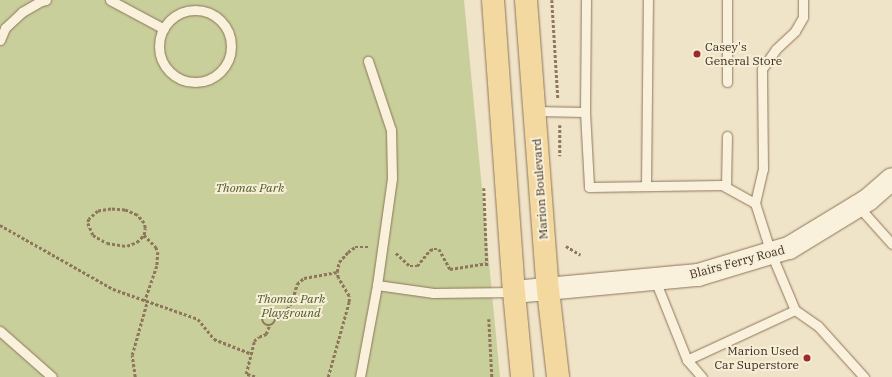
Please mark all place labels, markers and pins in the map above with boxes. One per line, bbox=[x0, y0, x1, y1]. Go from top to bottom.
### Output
place label: Casey's General Store bbox=[705, 40, 782, 68]
marker: Casey's General Store bbox=[692, 49, 702, 59]
place label: Marion Used Car Superstore bbox=[714, 344, 799, 372]
marker: Marion Used Car Superstore bbox=[802, 353, 812, 363]

